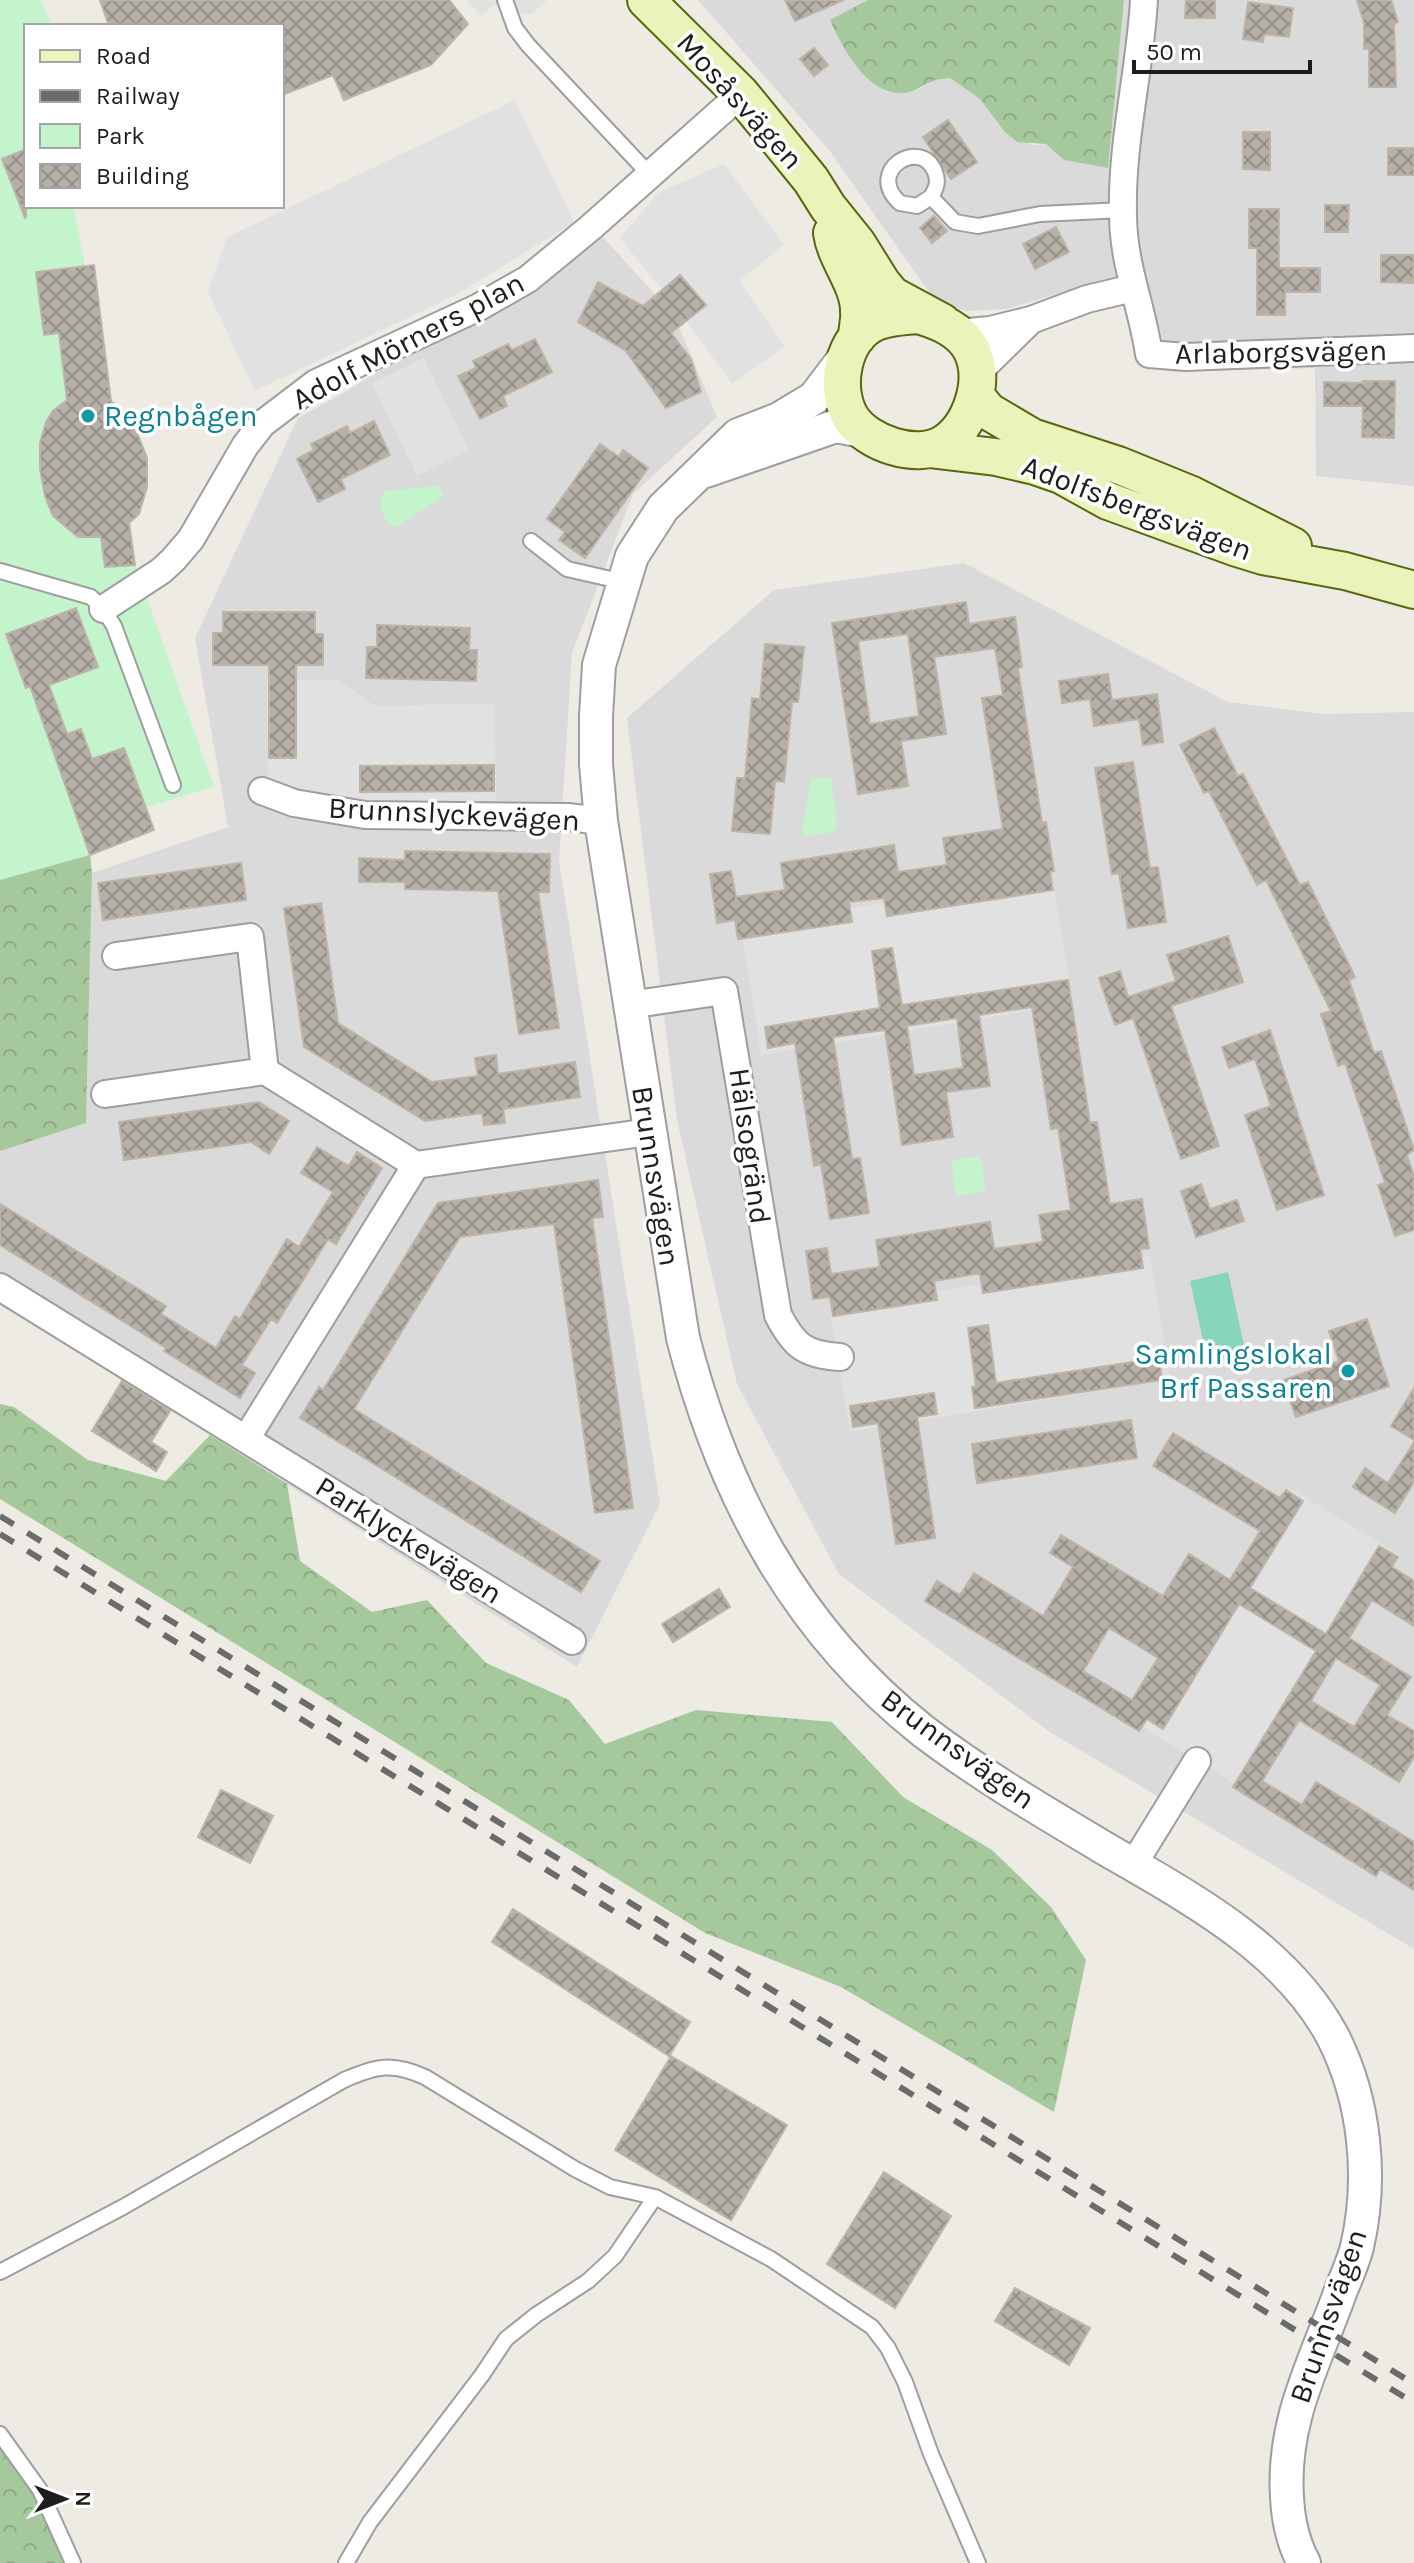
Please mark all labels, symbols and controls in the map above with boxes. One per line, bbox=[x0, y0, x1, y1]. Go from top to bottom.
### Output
legend bbox=[24, 24, 284, 208]
scale bar bbox=[1134, 24, 1310, 74]
street label: Mosåsvägen bbox=[669, 25, 811, 177]
text: 50 m bbox=[1146, 38, 1202, 66]
text: Road bbox=[96, 42, 151, 70]
text: Railway bbox=[96, 82, 180, 110]
text: Park bbox=[96, 122, 145, 150]
text: Building bbox=[96, 162, 189, 190]
street label: Adolf Mörners plan bbox=[286, 265, 530, 417]
street label: Arlaborgsvägen bbox=[1175, 332, 1387, 372]
place label: Regnbågen bbox=[104, 398, 258, 434]
marker: Regnbågen bbox=[79, 407, 97, 425]
street label: Adolfsbergsvägen bbox=[1017, 448, 1257, 568]
street label: Brunnslyckevägen bbox=[327, 789, 581, 839]
street label: Hälsogränd bbox=[721, 1066, 779, 1226]
street label: Brunnsvägen bbox=[624, 1083, 688, 1269]
place label: Samlingslokal Brf Passaren bbox=[1135, 1336, 1332, 1406]
marker: Samlingslokal Brf Passaren bbox=[1339, 1362, 1357, 1380]
street label: Parklyckevägen bbox=[309, 1468, 509, 1612]
street label: Brunnsvägen bbox=[874, 1681, 1042, 1817]
street label: Brunnsvägen bbox=[1281, 2224, 1375, 2408]
north arrow bbox=[24, 2459, 104, 2539]
text: N bbox=[70, 2491, 96, 2507]

